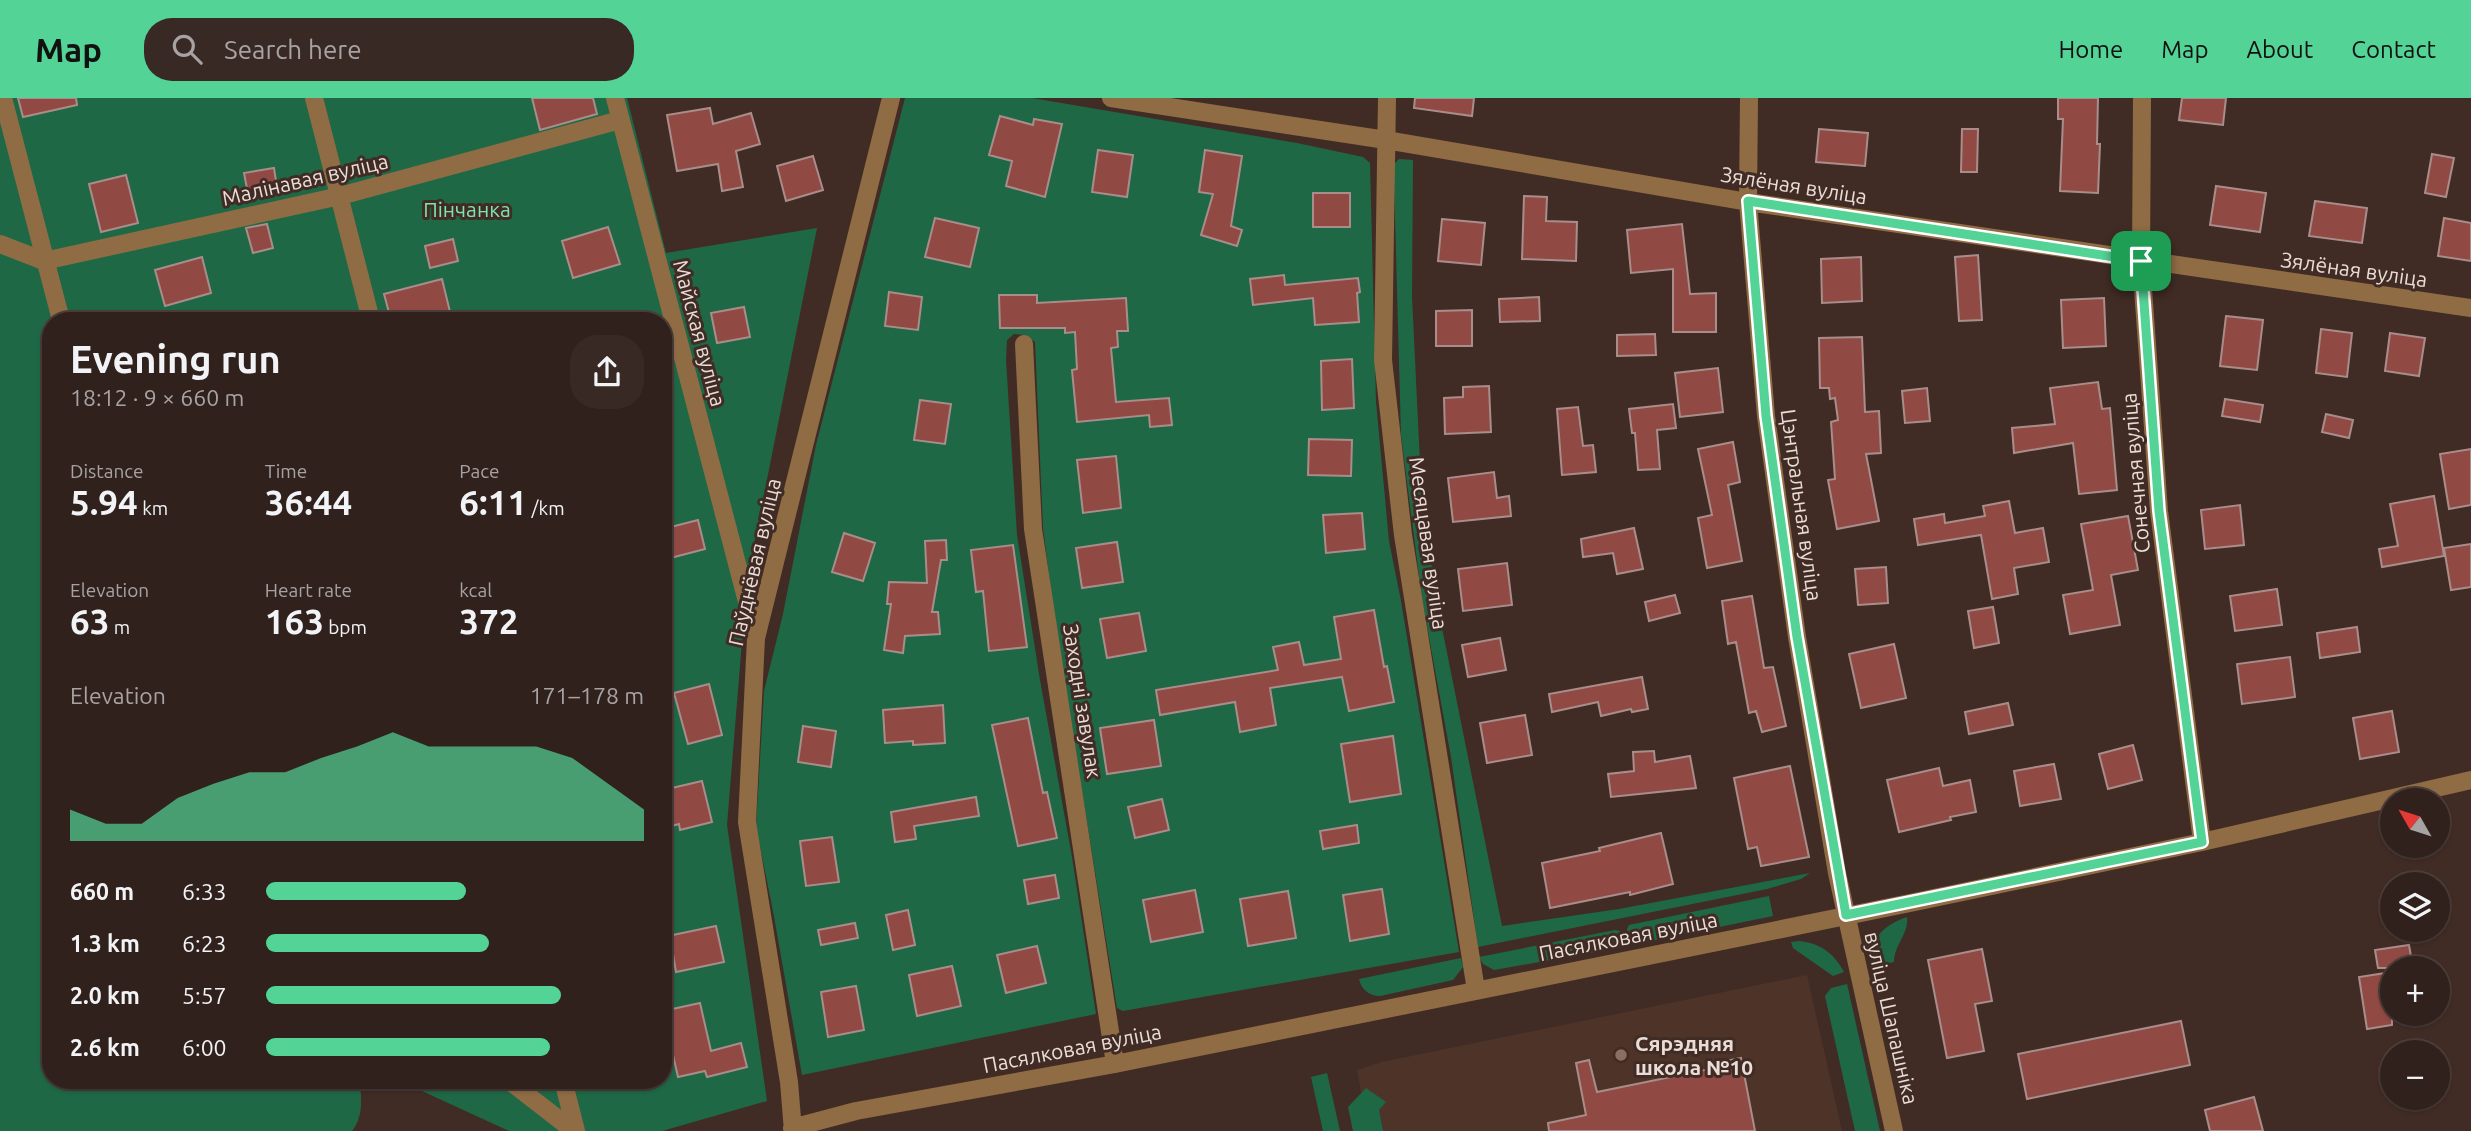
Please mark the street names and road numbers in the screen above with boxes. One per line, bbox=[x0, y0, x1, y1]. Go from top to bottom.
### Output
street label: Малінавая вуліца bbox=[220, 148, 390, 210]
street label: Зялёная вуліца bbox=[1719, 162, 1869, 208]
street label: Зялёная вуліца bbox=[2279, 247, 2429, 291]
street label: Майская вуліца bbox=[669, 257, 731, 409]
street label: Сонечная вуліца bbox=[2116, 392, 2154, 554]
street label: Цэнтральная вуліца bbox=[1777, 407, 1827, 603]
street label: Месяцавая вуліца bbox=[1405, 455, 1453, 631]
street label: Паўднёвая вуліца bbox=[723, 476, 785, 648]
street label: Заходні завулак bbox=[1059, 622, 1107, 780]
street label: Пасялковая вуліца bbox=[1537, 907, 1719, 965]
street label: вуліца Шапашніка bbox=[1860, 929, 1924, 1107]
street label: Пасялковая вуліца bbox=[981, 1019, 1163, 1077]

